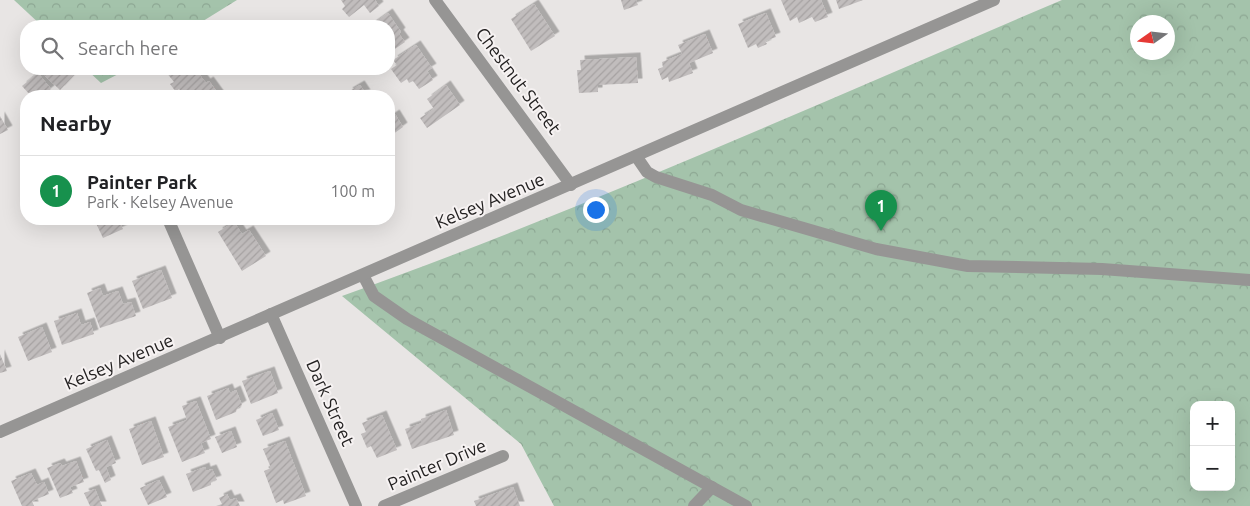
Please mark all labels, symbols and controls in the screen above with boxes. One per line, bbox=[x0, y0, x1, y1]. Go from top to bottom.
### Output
north arrow bbox=[1130, 15, 1175, 60]
search box bbox=[20, 20, 395, 75]
street label: Chestnut Street bbox=[472, 23, 565, 138]
icon: search bbox=[38, 34, 66, 62]
text: Search here bbox=[78, 37, 178, 59]
text: Nearby bbox=[40, 111, 111, 135]
street label: Kelsey Avenue bbox=[432, 168, 547, 232]
text: Painter Park bbox=[87, 171, 197, 193]
text: 1 bbox=[51, 182, 61, 200]
text: 100 m bbox=[330, 182, 375, 200]
pin: 1 bbox=[865, 190, 897, 231]
text: Park · Kelsey Avenue bbox=[87, 193, 234, 211]
your location bbox=[583, 197, 609, 223]
street label: Kelsey Avenue bbox=[61, 329, 176, 393]
street label: Dark Street bbox=[303, 356, 359, 449]
map controls bbox=[1190, 401, 1235, 491]
button: + bbox=[1190, 401, 1235, 446]
street label: Painter Drive bbox=[384, 434, 489, 494]
button: − bbox=[1190, 446, 1235, 491]

